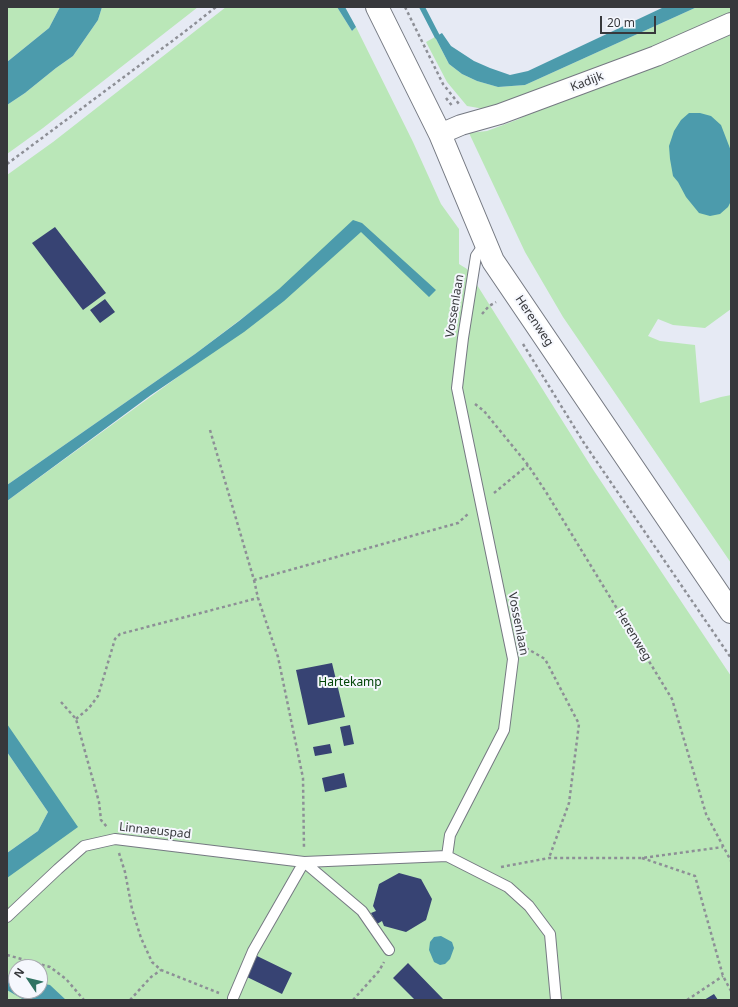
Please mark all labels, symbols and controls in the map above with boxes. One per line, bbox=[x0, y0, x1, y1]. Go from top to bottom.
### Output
scale bar bbox=[602, 8, 658, 34]
text: 20 m bbox=[607, 14, 635, 31]
street label: Kadijk bbox=[568, 69, 606, 95]
street label: Vossenlaan bbox=[443, 273, 467, 339]
street label: Herenweg bbox=[512, 293, 556, 349]
street label: Vossenlaan bbox=[505, 591, 531, 657]
street label: Herenweg bbox=[612, 606, 654, 664]
park label: Hartekamp bbox=[318, 676, 382, 690]
street label: Linnaeuspad bbox=[118, 820, 192, 842]
north arrow bbox=[8, 959, 48, 999]
text: N bbox=[10, 964, 27, 980]

